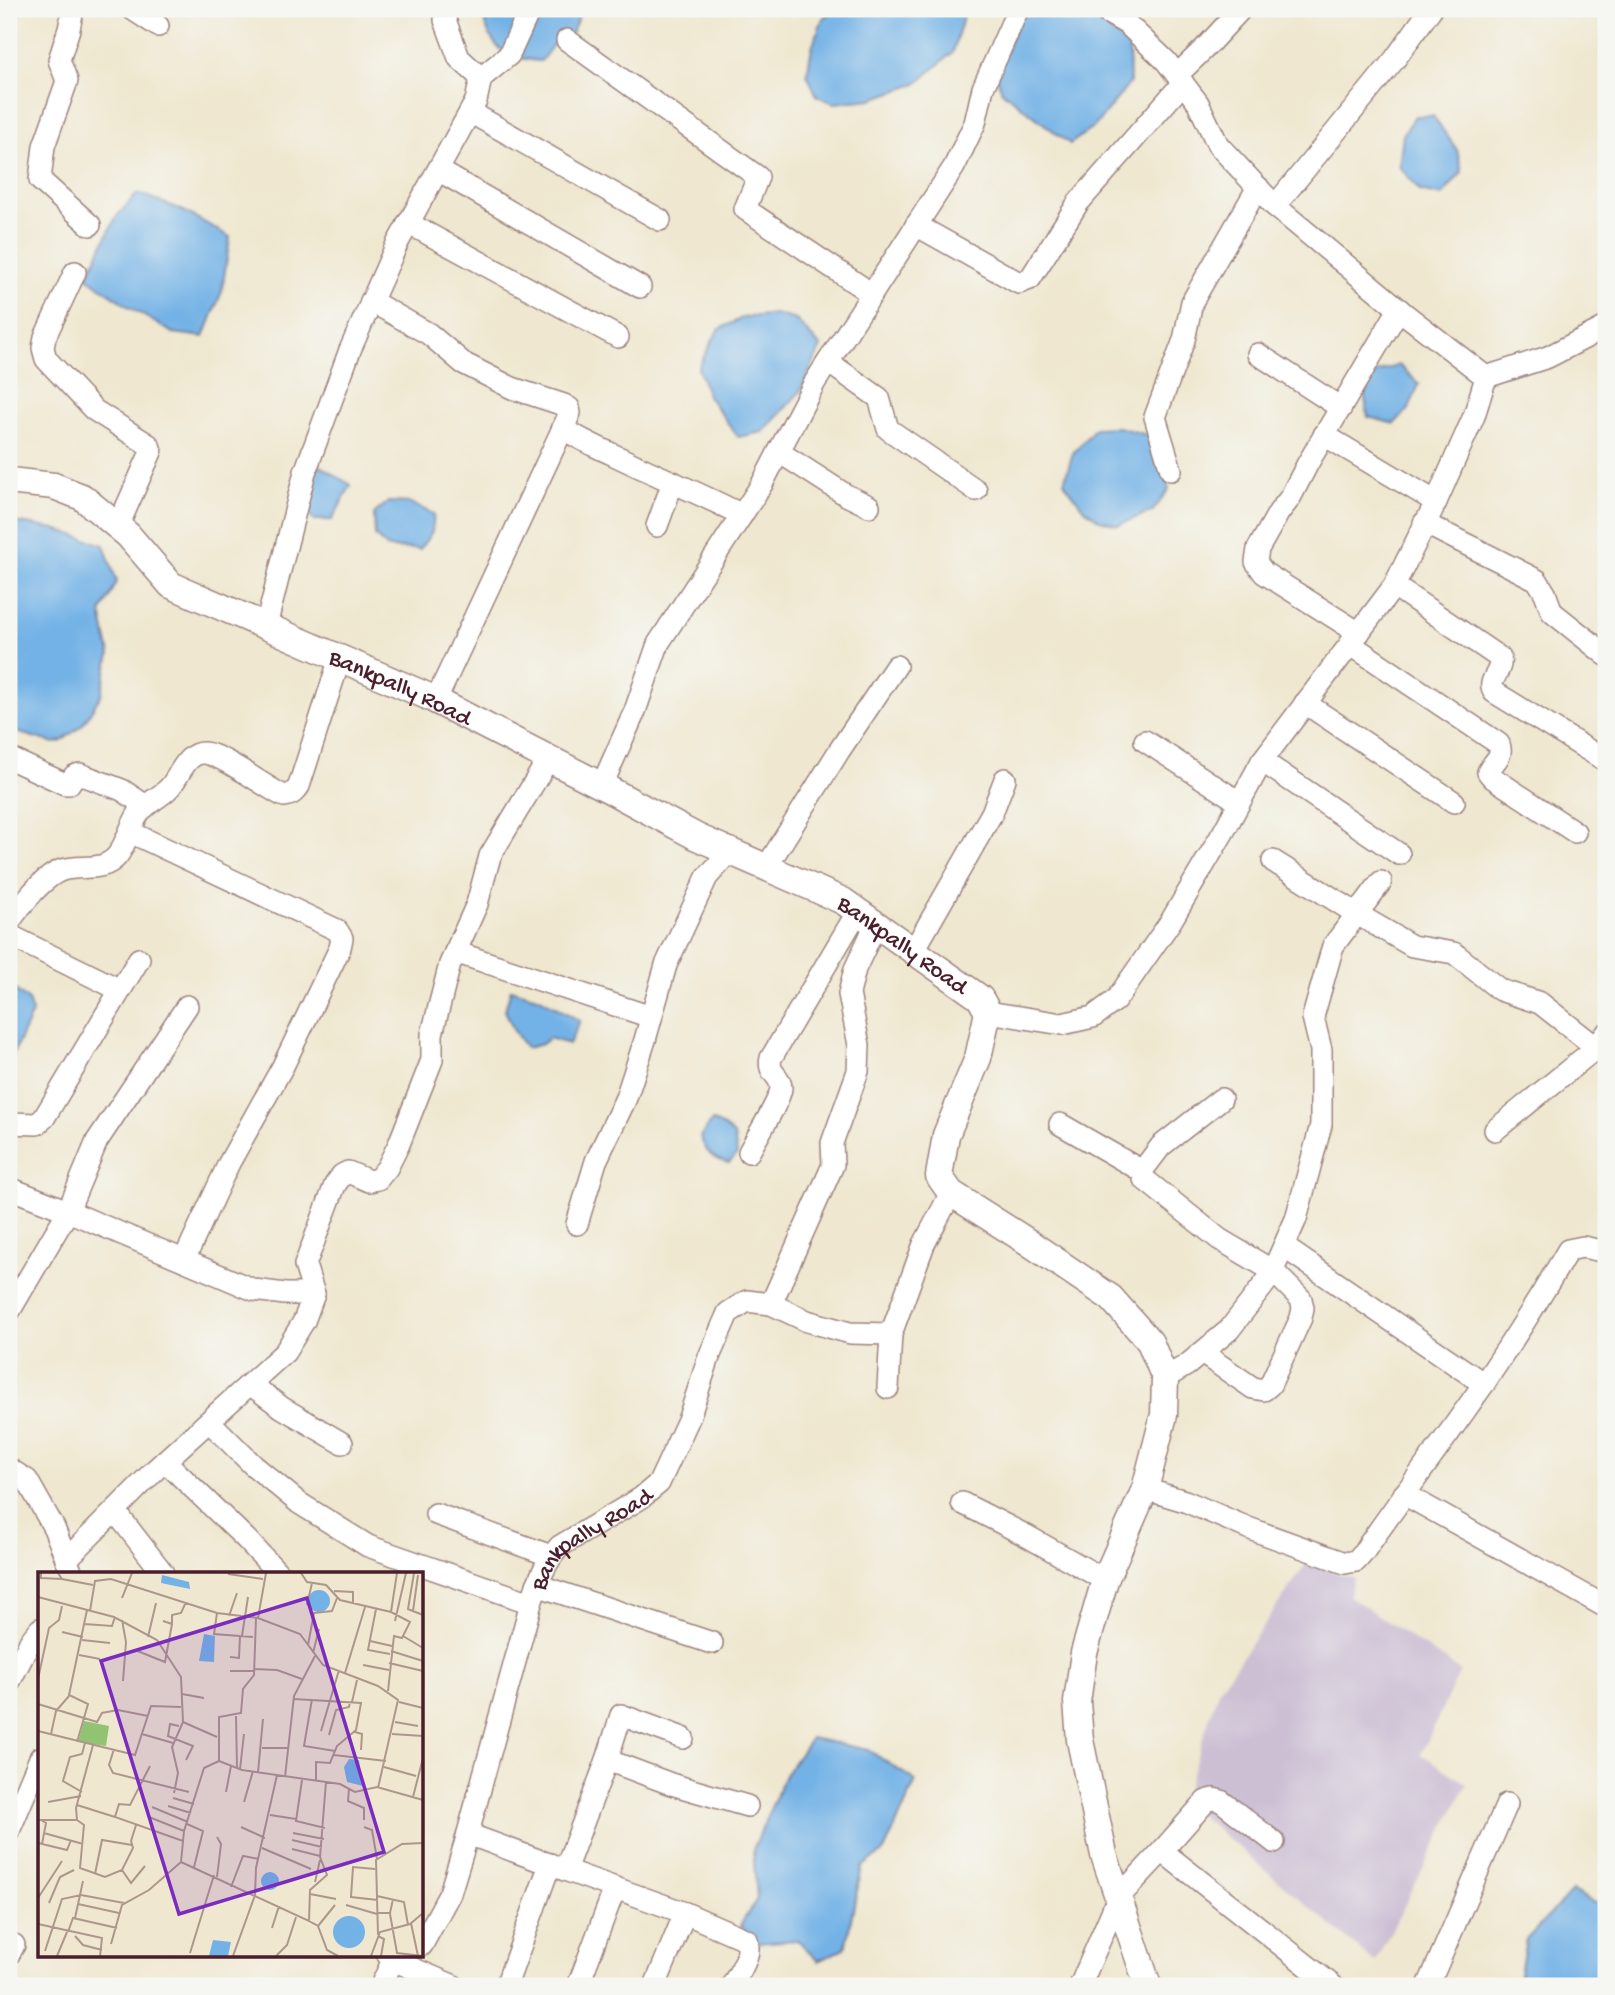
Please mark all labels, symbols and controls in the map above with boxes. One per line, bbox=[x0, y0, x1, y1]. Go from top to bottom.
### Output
street label: Bankpally Road bbox=[323, 644, 477, 735]
street label: Bankpally Road bbox=[830, 890, 974, 1004]
street label: Bankpally Road bbox=[525, 1482, 662, 1596]
inset map bbox=[38, 1572, 424, 1956]

